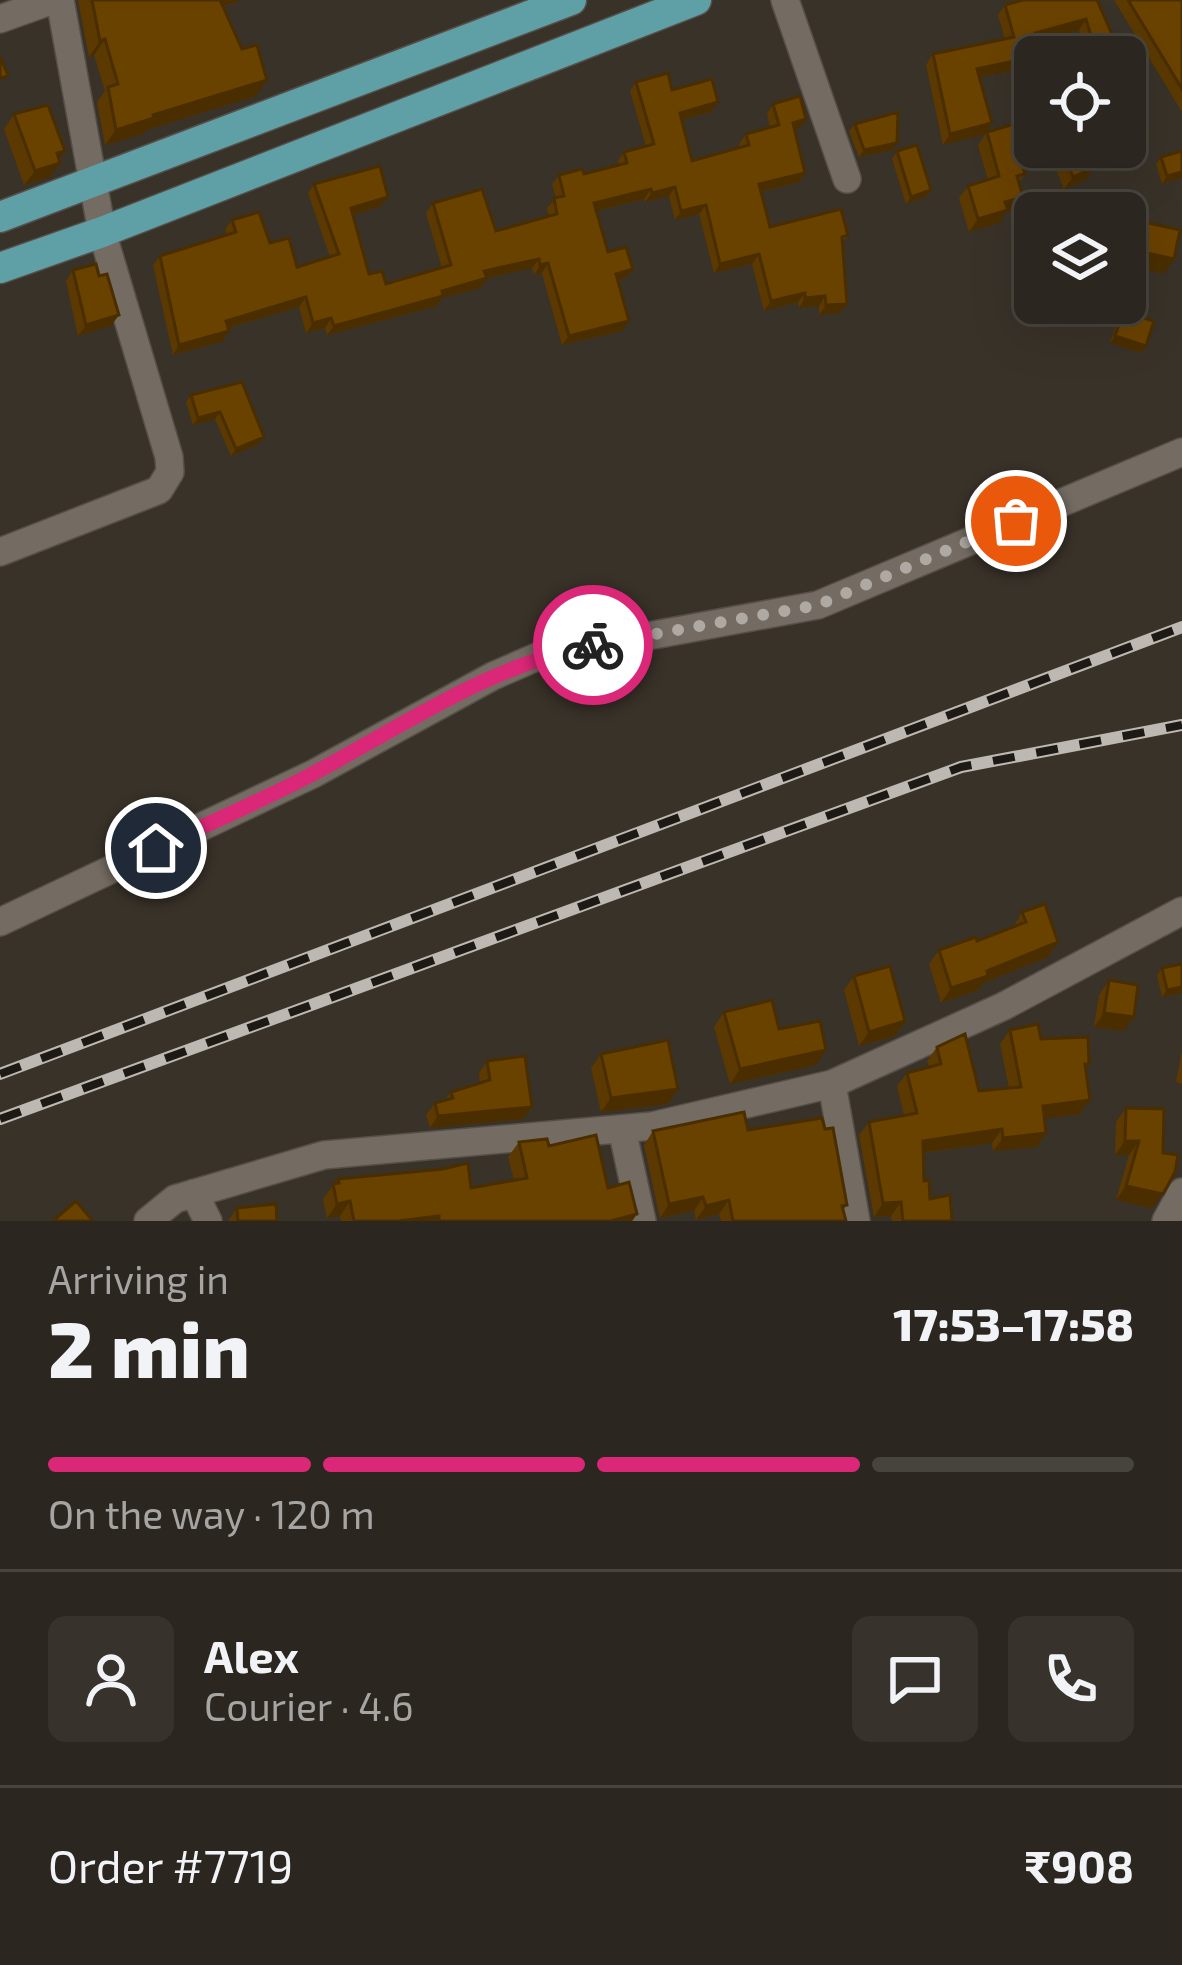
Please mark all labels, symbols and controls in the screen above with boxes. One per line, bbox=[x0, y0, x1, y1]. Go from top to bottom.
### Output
map controls bbox=[1014, 36, 1146, 324]
button: locate bbox=[1014, 36, 1146, 168]
button: layers bbox=[1014, 192, 1146, 324]
pin bbox=[965, 470, 1067, 572]
icon: bag bbox=[983, 488, 1049, 554]
courier bbox=[533, 585, 653, 705]
icon: bike bbox=[560, 612, 626, 678]
pin bbox=[105, 797, 207, 899]
icon: home bbox=[123, 815, 189, 881]
text: Arriving in bbox=[48, 1255, 229, 1302]
text: 17:53–17:58 bbox=[893, 1296, 1134, 1350]
text: 2 min bbox=[48, 1300, 250, 1394]
text: On the way · 120 m bbox=[48, 1490, 375, 1537]
button: person bbox=[48, 1616, 174, 1742]
button: chat bbox=[852, 1616, 978, 1742]
button: phone bbox=[1008, 1616, 1134, 1742]
text: Alex bbox=[204, 1628, 299, 1682]
text: Courier · 4.6 bbox=[204, 1682, 414, 1729]
text: Order #7719 bbox=[48, 1838, 293, 1892]
text: ₹908 bbox=[1024, 1838, 1134, 1892]

